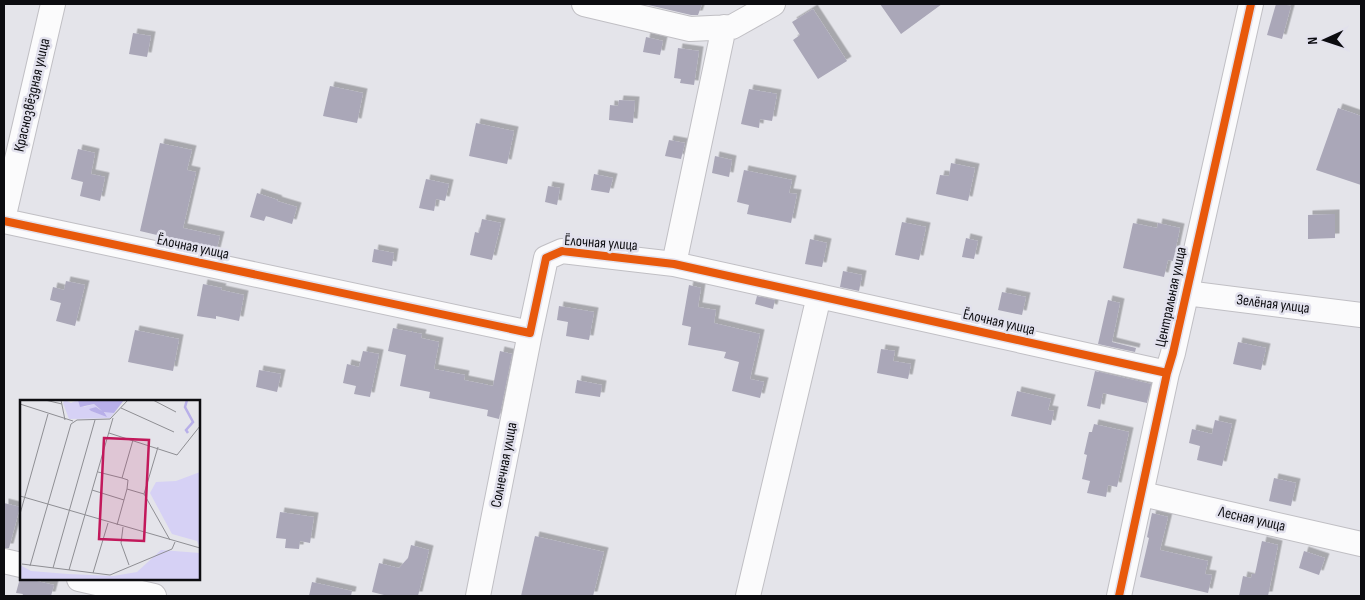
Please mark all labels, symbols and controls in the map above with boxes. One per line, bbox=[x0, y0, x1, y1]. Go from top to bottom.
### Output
north arrow bbox=[1300, 15, 1350, 65]
street label: Краснозвёздная улица bbox=[10, 36, 54, 154]
text: N bbox=[1304, 36, 1321, 45]
street label: Ёлочная улица bbox=[155, 230, 231, 264]
street label: Ёлочная улица bbox=[564, 231, 638, 255]
street label: Центральная улица bbox=[1151, 245, 1191, 349]
street label: Зелёная улица bbox=[1235, 290, 1311, 318]
street label: Ёлочная улица bbox=[961, 304, 1037, 340]
inset map bbox=[20, 400, 200, 580]
street label: Солнечная улица bbox=[486, 420, 522, 509]
street label: Лесная улица bbox=[1216, 502, 1288, 536]

